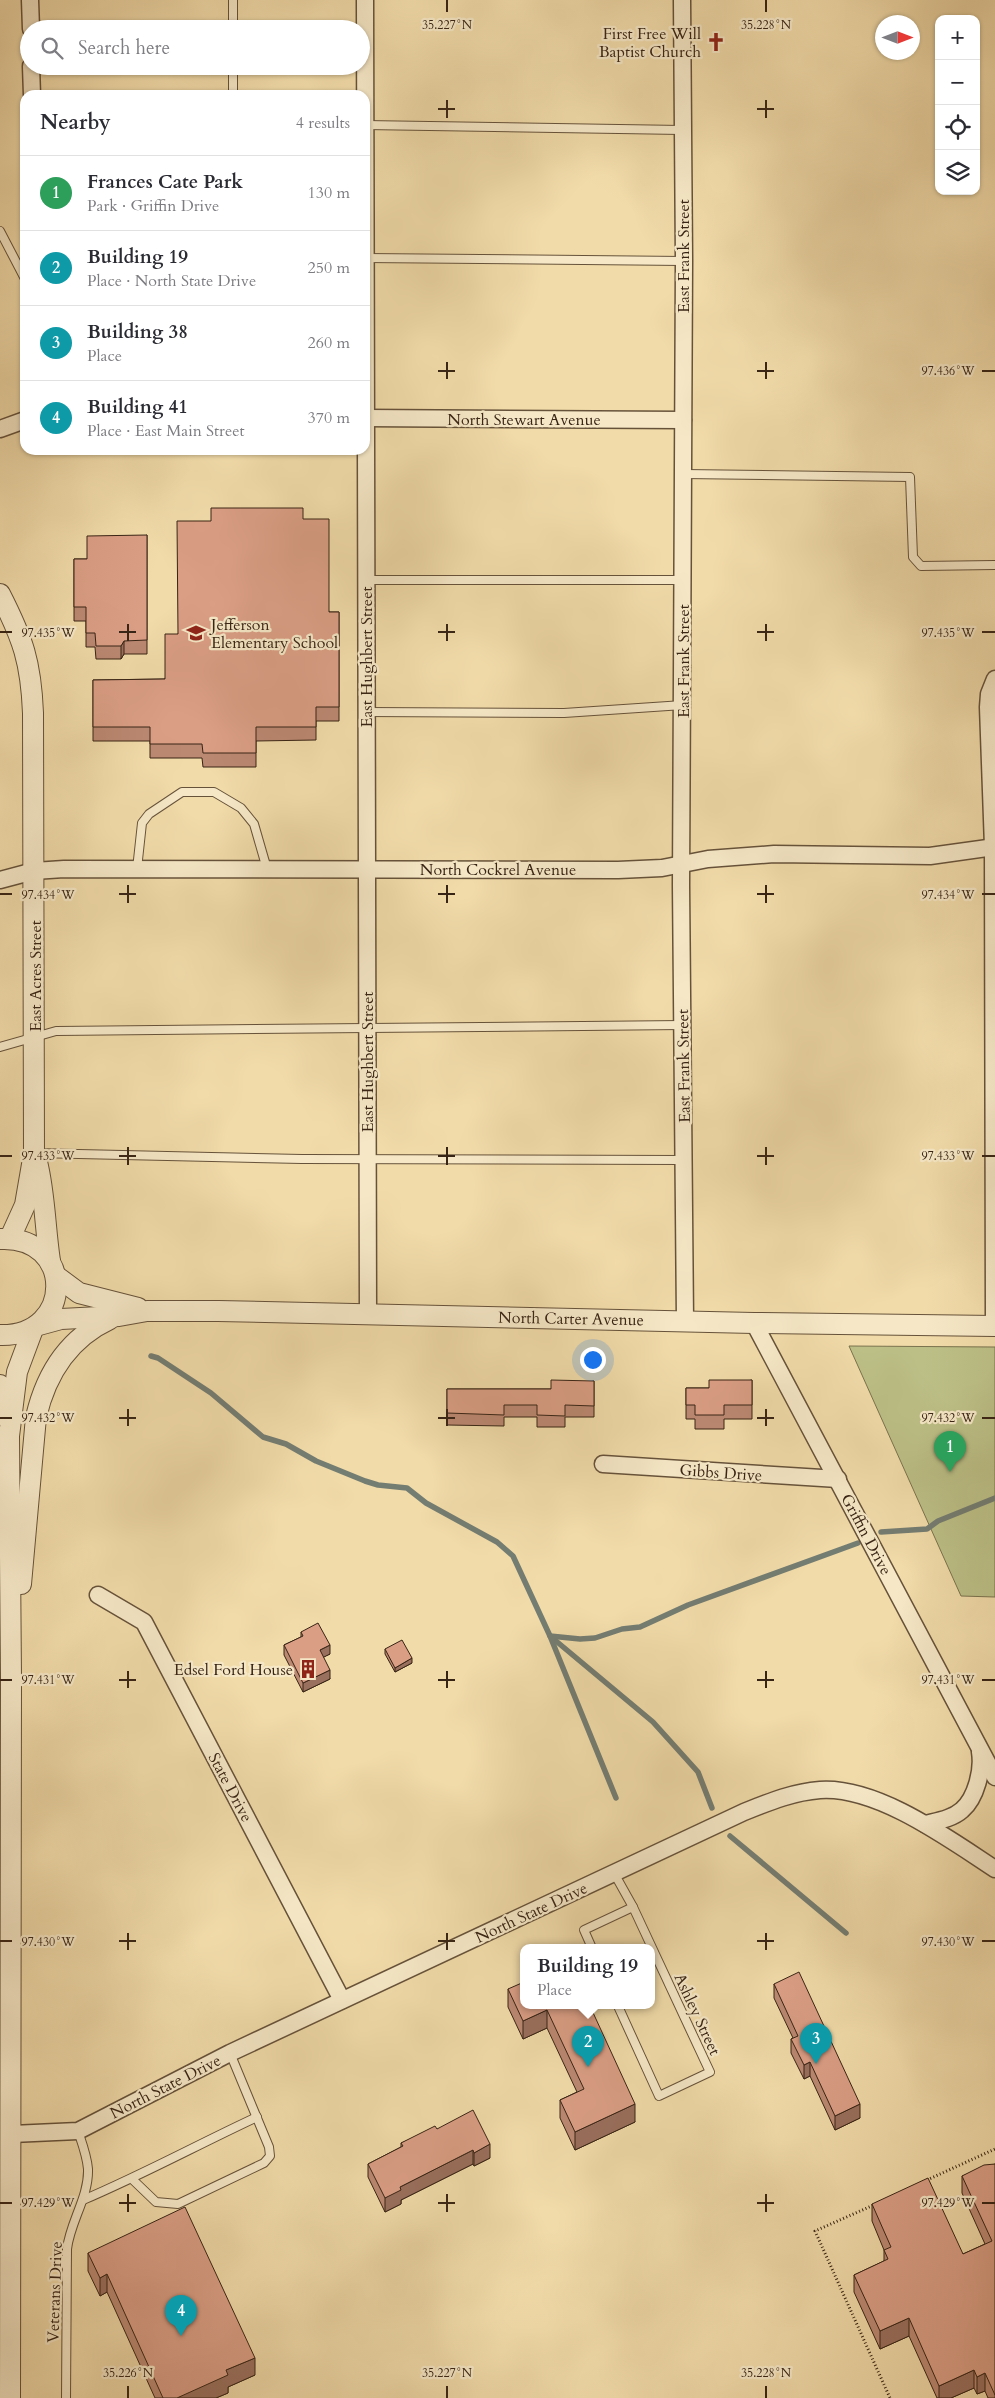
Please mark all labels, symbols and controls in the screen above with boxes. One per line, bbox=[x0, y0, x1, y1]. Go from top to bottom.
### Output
north arrow bbox=[875, 15, 920, 60]
map controls bbox=[935, 15, 980, 195]
button: + bbox=[935, 15, 980, 60]
text: 35.227°N bbox=[422, 17, 473, 33]
text: 35.228°N bbox=[741, 17, 792, 33]
search box bbox=[20, 20, 370, 75]
place label: First Free Will Baptist Church bbox=[599, 23, 701, 63]
church icon: First Free Will Baptist Church bbox=[705, 31, 727, 53]
icon: search bbox=[38, 34, 66, 62]
text: Search here bbox=[78, 35, 170, 61]
button: − bbox=[935, 60, 980, 105]
button: locate bbox=[935, 105, 980, 150]
text: Nearby bbox=[40, 108, 111, 137]
text: 4 results bbox=[296, 112, 350, 134]
button: layers bbox=[935, 150, 980, 195]
text: Frances Cate Park bbox=[87, 169, 243, 195]
text: 1 bbox=[52, 182, 60, 204]
text: 130 m bbox=[308, 182, 350, 204]
text: Park · Griffin Drive bbox=[87, 195, 219, 217]
street label: East Frank Street bbox=[673, 199, 695, 313]
text: Building 19 bbox=[87, 244, 188, 270]
text: 2 bbox=[52, 257, 60, 279]
text: 250 m bbox=[308, 257, 350, 279]
text: Place · North State Drive bbox=[87, 270, 256, 292]
text: Building 38 bbox=[87, 319, 188, 345]
text: 3 bbox=[52, 332, 60, 354]
text: 260 m bbox=[308, 332, 350, 354]
text: Place bbox=[87, 345, 122, 367]
text: 97.436°W bbox=[921, 363, 975, 379]
text: Building 41 bbox=[87, 394, 188, 420]
text: 4 bbox=[52, 407, 60, 429]
text: 370 m bbox=[308, 407, 350, 429]
street label: North Stewart Avenue bbox=[447, 409, 601, 431]
text: Place · East Main Street bbox=[87, 420, 245, 442]
street label: East Hughbert Street bbox=[356, 587, 378, 727]
street label: East Frank Street bbox=[673, 604, 695, 718]
place label: Jefferson Elementary School bbox=[209, 614, 338, 654]
school or university icon: Jefferson Elementary School bbox=[185, 622, 207, 644]
text: 97.435°W bbox=[21, 625, 75, 641]
text: 97.435°W bbox=[921, 625, 975, 641]
street label: North Cockrel Avenue bbox=[420, 859, 576, 881]
text: 97.434°W bbox=[21, 887, 75, 903]
text: 97.434°W bbox=[921, 887, 975, 903]
street label: East Acres Street bbox=[25, 920, 47, 1032]
street label: East Hughbert Street bbox=[357, 992, 379, 1132]
street label: East Frank Street bbox=[672, 1009, 696, 1123]
text: 97.433°W bbox=[21, 1148, 75, 1164]
text: 97.433°W bbox=[921, 1148, 975, 1164]
street label: North Carter Avenue bbox=[498, 1307, 644, 1331]
your location bbox=[580, 1347, 606, 1373]
text: 97.432°W bbox=[21, 1410, 75, 1426]
text: 97.432°W bbox=[921, 1410, 975, 1426]
pin: 1 bbox=[934, 1431, 966, 1472]
street label: Gibbs Drive bbox=[679, 1459, 763, 1487]
street label: Griffin Drive bbox=[836, 1490, 897, 1579]
building icon: Edsel Ford House bbox=[297, 1658, 319, 1680]
place label: Edsel Ford House bbox=[174, 1659, 293, 1681]
text: 97.431°W bbox=[21, 1672, 75, 1688]
text: 97.431°W bbox=[921, 1672, 975, 1688]
street label: State Drive bbox=[203, 1749, 258, 1826]
street label: North State Drive bbox=[472, 1877, 591, 1949]
text: 97.430°W bbox=[21, 1934, 75, 1950]
text: 97.430°W bbox=[921, 1934, 975, 1950]
popup bbox=[520, 1944, 655, 2009]
text: Building 19 bbox=[537, 1953, 638, 1979]
street label: Ashley Street bbox=[669, 1970, 726, 2059]
text: Place bbox=[537, 1979, 572, 2001]
pin: 3 bbox=[800, 2023, 832, 2064]
pin: 2 bbox=[572, 2026, 604, 2067]
street label: North State Drive bbox=[106, 2049, 225, 2124]
text: 97.429°W bbox=[21, 2195, 75, 2211]
text: 97.429°W bbox=[921, 2195, 975, 2211]
street label: Veterans Drive bbox=[42, 2241, 68, 2343]
pin: 4 bbox=[165, 2295, 197, 2336]
text: 35.226°N bbox=[103, 2365, 154, 2381]
text: 35.227°N bbox=[422, 2365, 473, 2381]
text: 35.228°N bbox=[741, 2365, 792, 2381]

